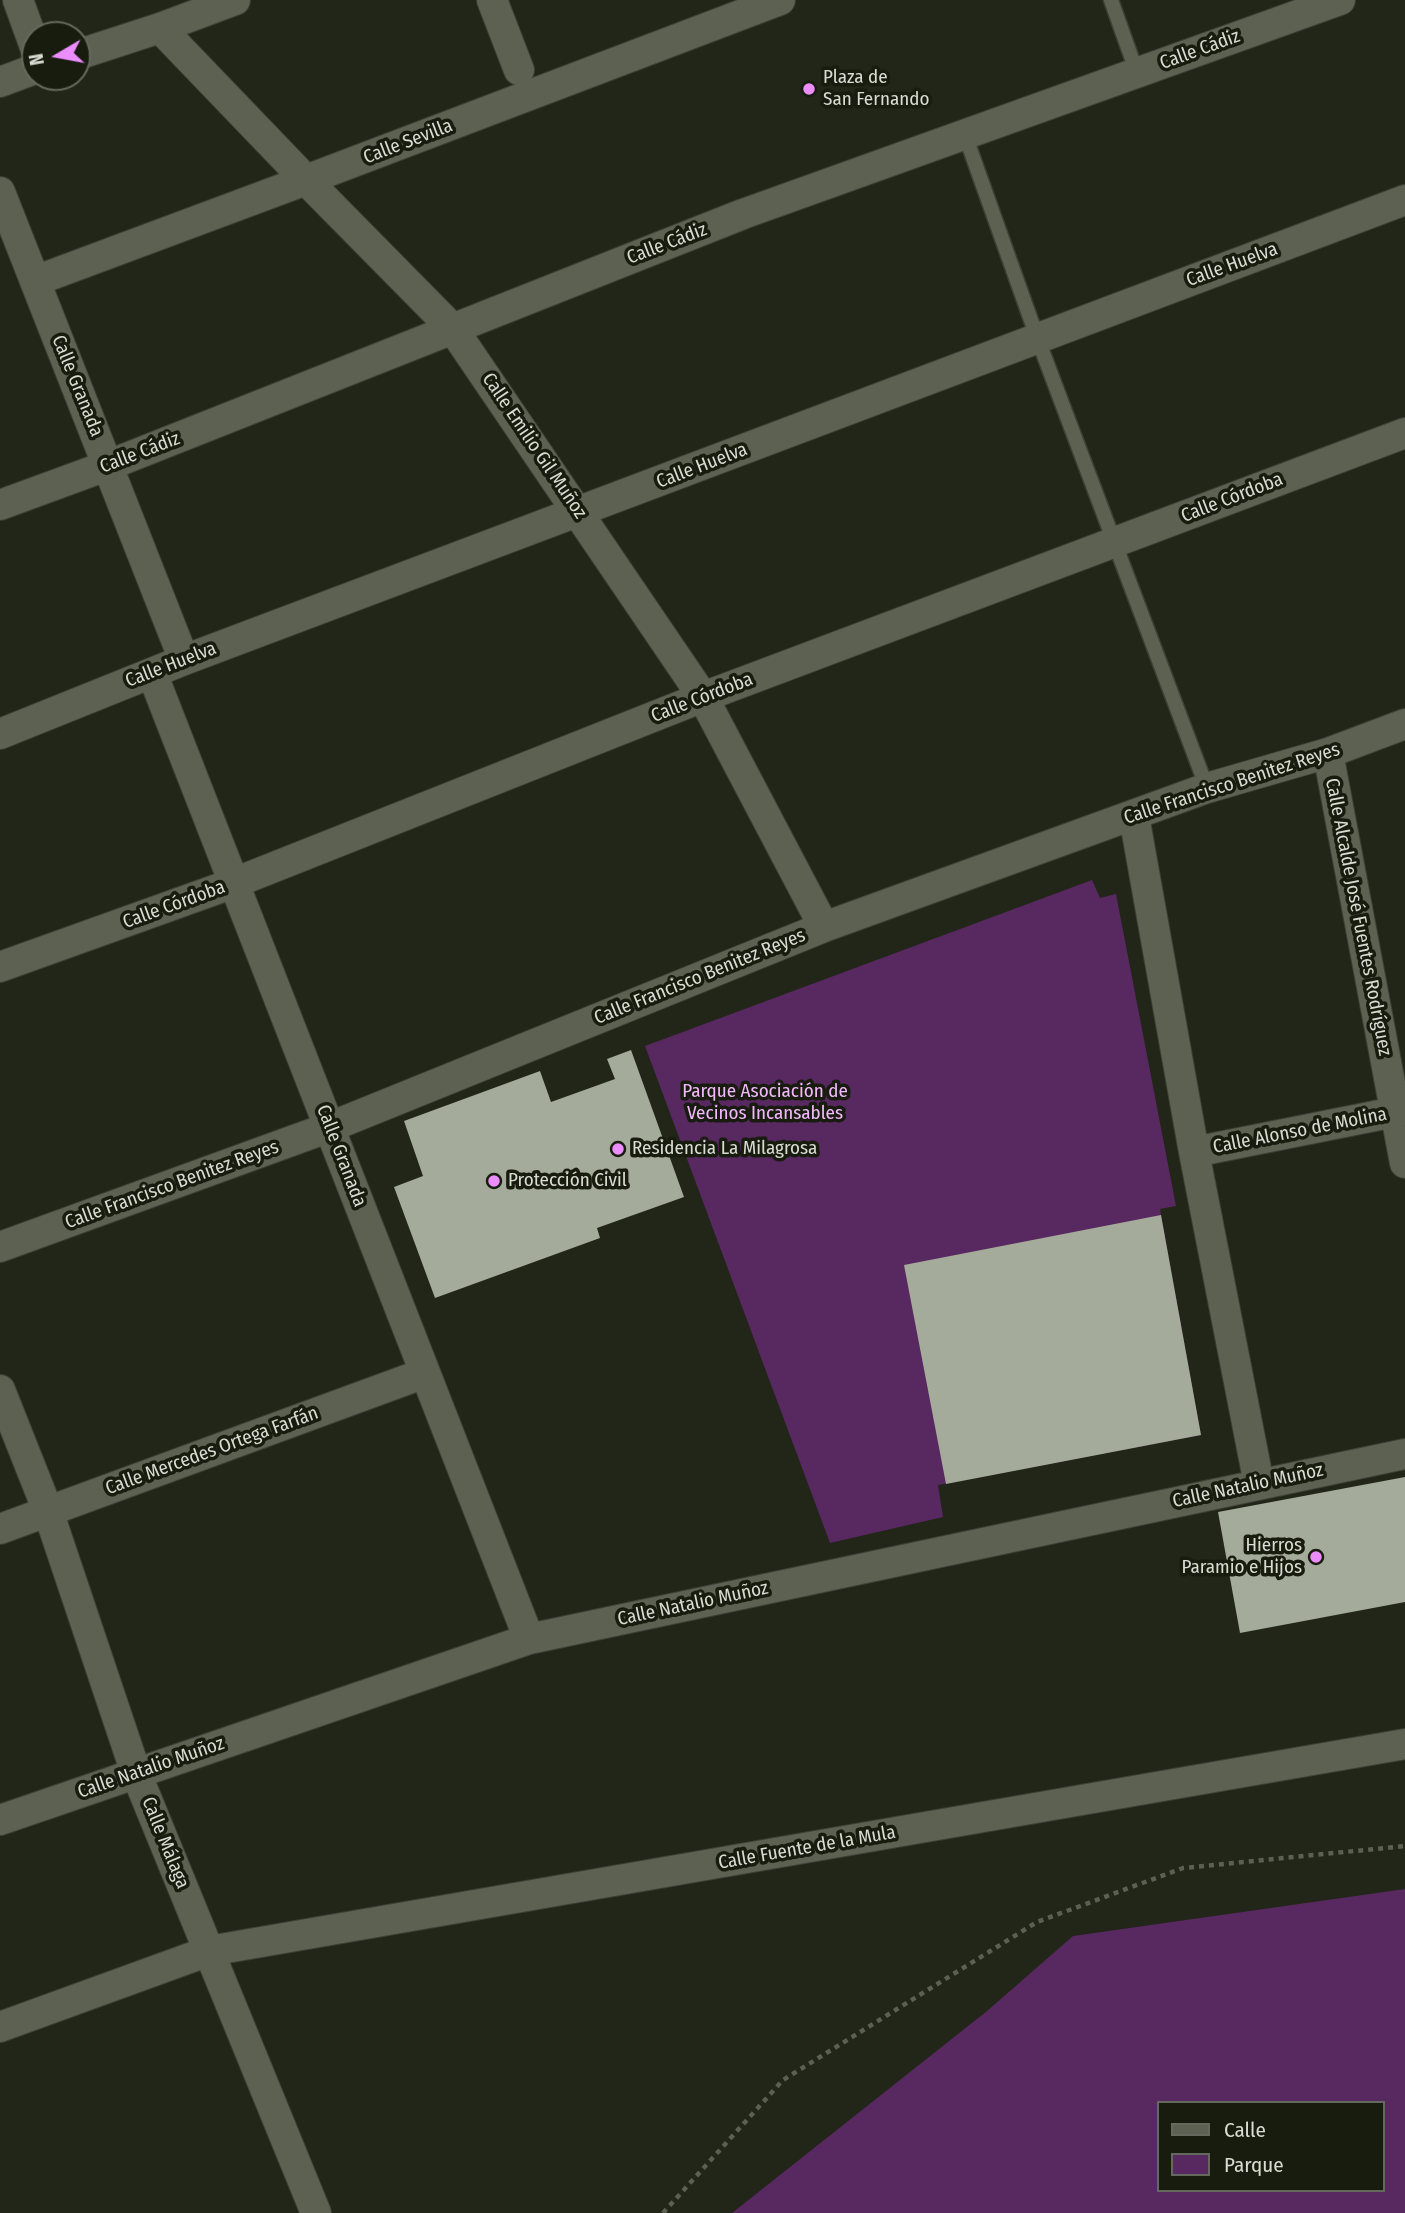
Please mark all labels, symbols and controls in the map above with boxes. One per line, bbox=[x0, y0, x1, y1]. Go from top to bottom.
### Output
north arrow bbox=[21, 21, 91, 91]
street label: Calle Cádiz bbox=[1157, 25, 1243, 75]
text: N bbox=[24, 52, 49, 67]
place label: Plaza de San Fernando bbox=[823, 67, 929, 111]
marker: Plaza de San Fernando bbox=[801, 81, 817, 97]
street label: Calle Sevilla bbox=[360, 115, 456, 169]
street label: Calle Cádiz bbox=[624, 218, 710, 270]
street label: Calle Huelva bbox=[1183, 238, 1281, 292]
street label: Calle Granada bbox=[46, 332, 108, 440]
street label: Calle Emilio Gil Muñoz bbox=[477, 369, 591, 523]
street label: Calle Cádiz bbox=[97, 427, 183, 479]
street label: Calle Huelva bbox=[653, 438, 751, 494]
street label: Calle Córdoba bbox=[1178, 468, 1286, 528]
street label: Calle Huelva bbox=[122, 637, 220, 693]
street label: Calle Córdoba bbox=[648, 668, 756, 728]
street label: Calle Francisco Benitez Reyes bbox=[1121, 738, 1343, 830]
street label: Calle Alcalde José Fuentes Rodríguez bbox=[1320, 776, 1396, 1058]
street label: Calle Córdoba bbox=[120, 876, 228, 934]
street label: Calle Francisco Benitez Reyes bbox=[591, 924, 809, 1030]
park label: Parque Asociación de Vecinos Incansables bbox=[682, 1081, 848, 1125]
street label: Calle Granada bbox=[311, 1102, 371, 1210]
street label: Calle Alonso de Molina bbox=[1211, 1103, 1389, 1159]
street label: Calle Francisco Benitez Reyes bbox=[62, 1136, 282, 1234]
place label: Residencia La Milagrosa bbox=[632, 1138, 817, 1160]
marker: Residencia La Milagrosa bbox=[610, 1141, 626, 1157]
place label: Protección Civil bbox=[508, 1170, 627, 1192]
marker: Protección Civil bbox=[486, 1173, 502, 1189]
street label: Calle Mercedes Ortega Farfán bbox=[103, 1402, 321, 1500]
street label: Calle Natalio Muñoz bbox=[1171, 1459, 1325, 1513]
place label: Hierros Paramio e Hijos bbox=[1181, 1535, 1302, 1579]
marker: Hierros Paramio e Hijos bbox=[1308, 1549, 1324, 1565]
street label: Calle Natalio Muñoz bbox=[616, 1577, 770, 1631]
street label: Calle Natalio Muñoz bbox=[75, 1732, 227, 1804]
street label: Calle Málaga bbox=[136, 1794, 194, 1892]
street label: Calle Fuente de la Mula bbox=[717, 1821, 897, 1875]
legend bbox=[1156, 2101, 1384, 2192]
text: Calle bbox=[1224, 2117, 1266, 2143]
text: Parque bbox=[1224, 2152, 1284, 2178]

